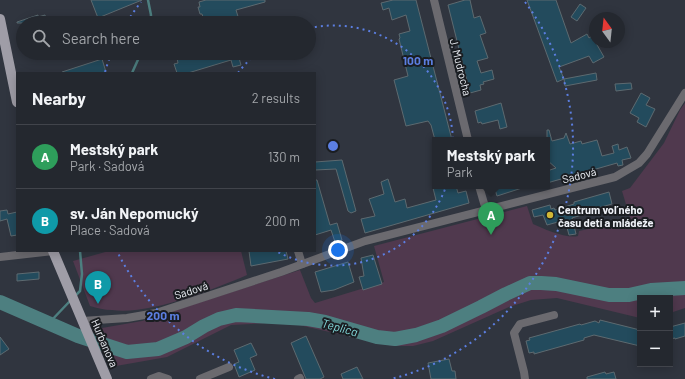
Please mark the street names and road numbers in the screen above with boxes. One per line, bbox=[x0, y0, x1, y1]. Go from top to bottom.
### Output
street label: J. Mudrocha bbox=[448, 37, 474, 97]
street label: Sadová bbox=[561, 165, 597, 185]
street label: Sadová bbox=[173, 278, 209, 302]
street label: Hurbanova bbox=[89, 317, 121, 369]

